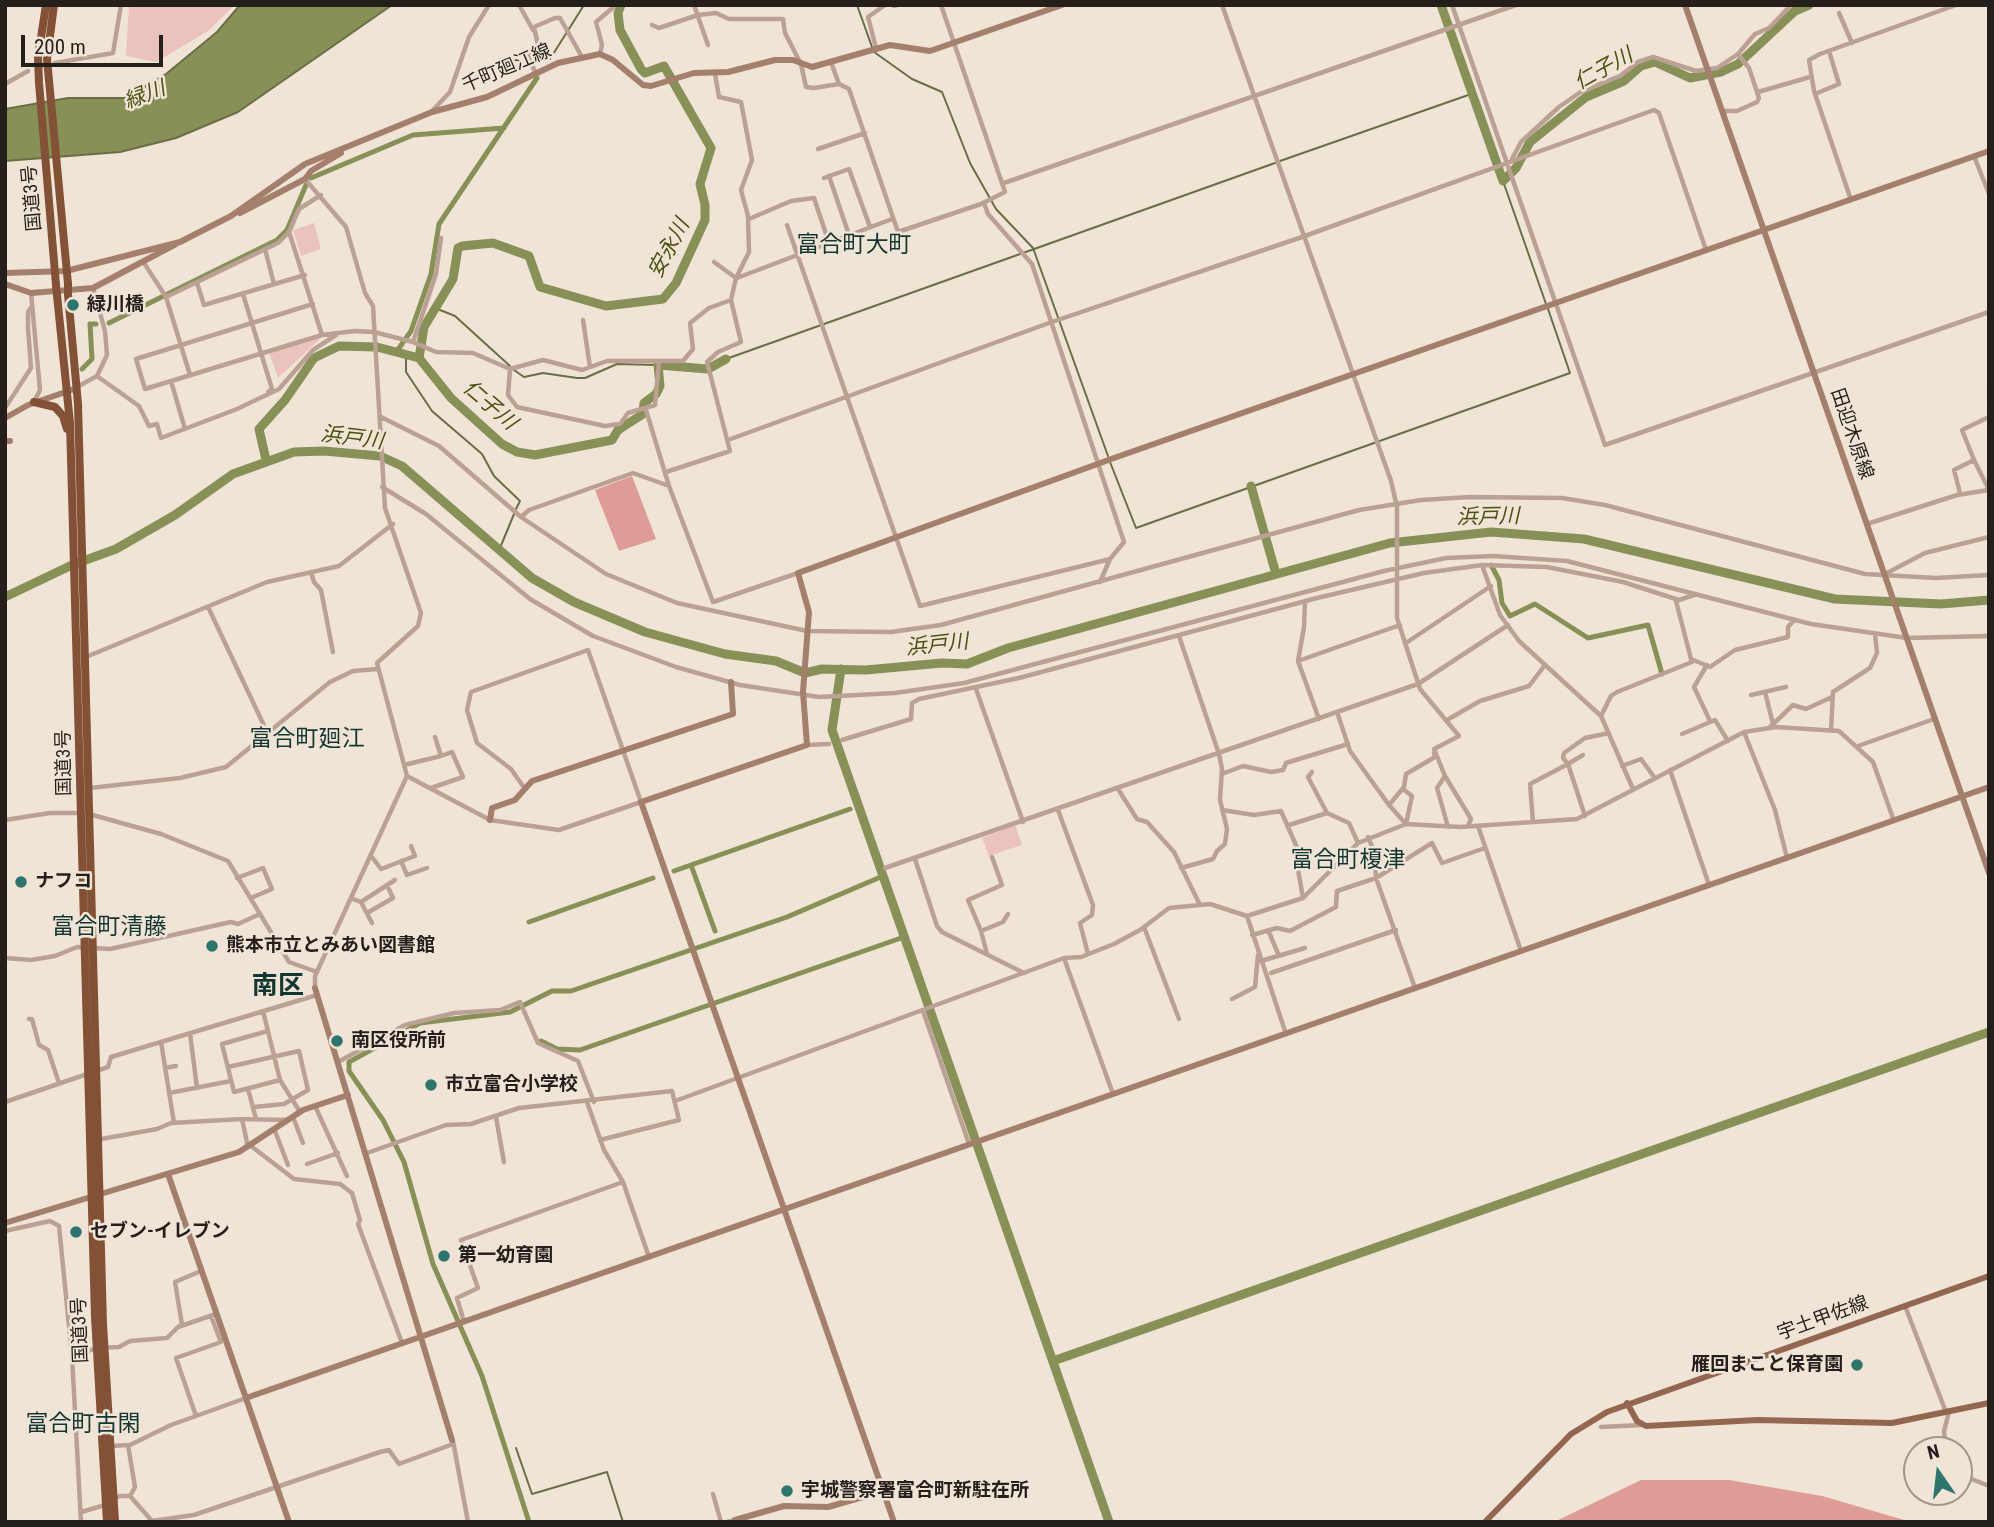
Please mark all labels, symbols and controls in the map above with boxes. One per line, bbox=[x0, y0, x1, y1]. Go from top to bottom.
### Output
scale bar bbox=[24, 21, 166, 65]
text: 200 m bbox=[34, 35, 86, 59]
street label: 千町廻江線 bbox=[459, 40, 555, 98]
water label: 仁子川 bbox=[1570, 44, 1638, 96]
water label: 緑川 bbox=[121, 77, 169, 115]
street label: 国道3号 bbox=[19, 164, 47, 232]
water label: 安永川 bbox=[644, 215, 696, 283]
district label: 富合町大町 bbox=[797, 232, 911, 260]
place label: 緑川橋 bbox=[87, 294, 144, 316]
marker: 緑川橋 bbox=[65, 297, 81, 313]
water label: 仁子川 bbox=[457, 376, 521, 436]
street label: 田迎木原線 bbox=[1825, 385, 1877, 483]
water label: 浜戸川 bbox=[319, 423, 385, 455]
water label: 浜戸川 bbox=[1456, 505, 1520, 531]
water label: 浜戸川 bbox=[904, 630, 970, 662]
district label: 富合町廻江 bbox=[250, 726, 364, 754]
street label: 国道3号 bbox=[53, 730, 77, 796]
district label: 富合町榎津 bbox=[1291, 847, 1405, 875]
place label: ナフコ bbox=[35, 871, 92, 893]
marker: ナフコ bbox=[13, 874, 29, 890]
district label: 富合町清藤 bbox=[52, 914, 166, 942]
place label: 熊本市立とみあい図書館 bbox=[226, 935, 435, 957]
marker: 熊本市立とみあい図書館 bbox=[204, 938, 220, 954]
district label: 南区 bbox=[252, 971, 304, 1003]
place label: 南区役所前 bbox=[351, 1030, 446, 1052]
marker: 南区役所前 bbox=[329, 1033, 345, 1049]
place label: 市立富合小学校 bbox=[445, 1074, 578, 1096]
marker: 市立富合小学校 bbox=[423, 1077, 439, 1093]
place label: セブン-イレブン bbox=[90, 1221, 230, 1243]
marker: セブン-イレブン bbox=[68, 1224, 84, 1240]
place label: 第一幼育園 bbox=[458, 1245, 553, 1267]
marker: 第一幼育園 bbox=[436, 1248, 452, 1264]
street label: 宇土甲佐線 bbox=[1774, 1292, 1872, 1346]
street label: 国道3号 bbox=[68, 1296, 94, 1364]
place label: 雁回まこと保育園 bbox=[1691, 1354, 1843, 1376]
marker: 雁回まこと保育園 bbox=[1849, 1357, 1865, 1373]
district label: 富合町古閑 bbox=[26, 1411, 140, 1439]
north arrow bbox=[1903, 1436, 1973, 1506]
text: N bbox=[1925, 1440, 1942, 1465]
place label: 宇城警察署富合町新駐在所 bbox=[801, 1480, 1029, 1502]
marker: 宇城警察署富合町新駐在所 bbox=[779, 1483, 795, 1499]

